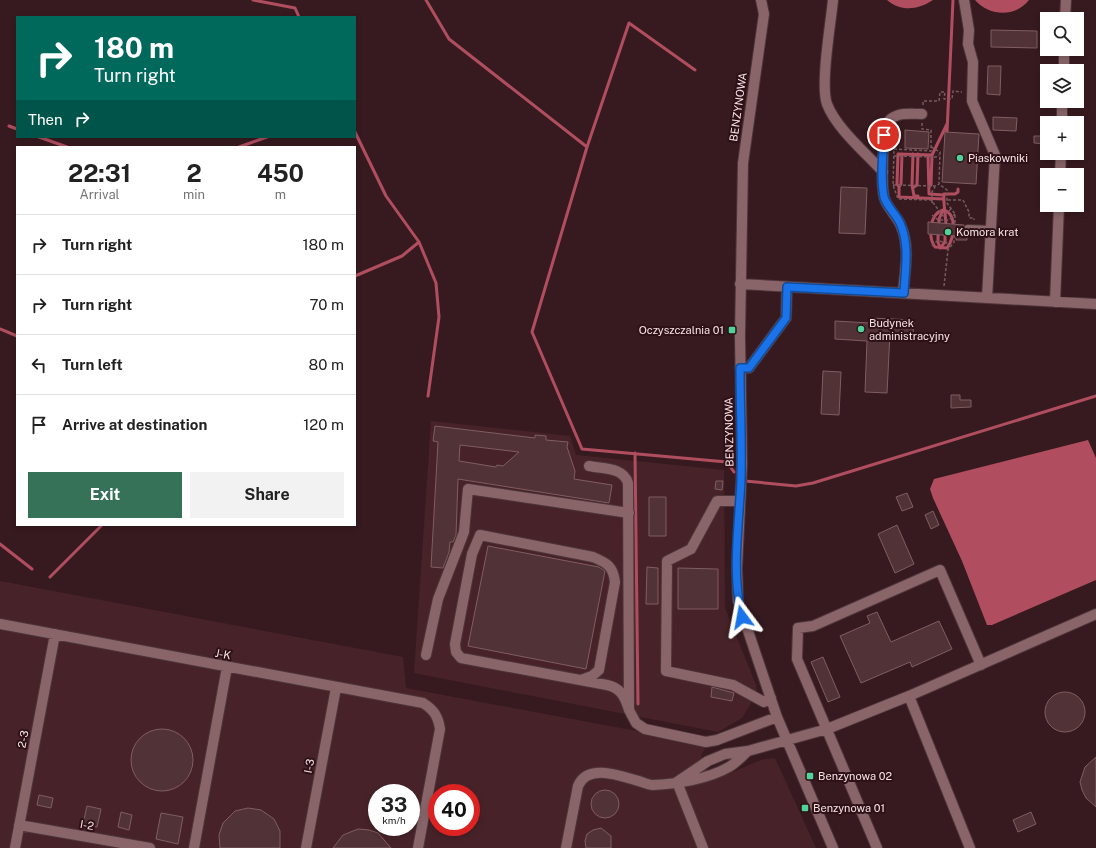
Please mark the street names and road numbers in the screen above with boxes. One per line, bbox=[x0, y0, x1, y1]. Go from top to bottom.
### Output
street label: BENZYNOWA bbox=[727, 72, 749, 142]
street label: BENZYNOWA bbox=[722, 397, 736, 467]
street label: J-K bbox=[214, 647, 232, 662]
street label: 2-3 bbox=[15, 729, 31, 749]
street label: I-3 bbox=[302, 758, 316, 774]
street label: I-2 bbox=[79, 818, 95, 832]

